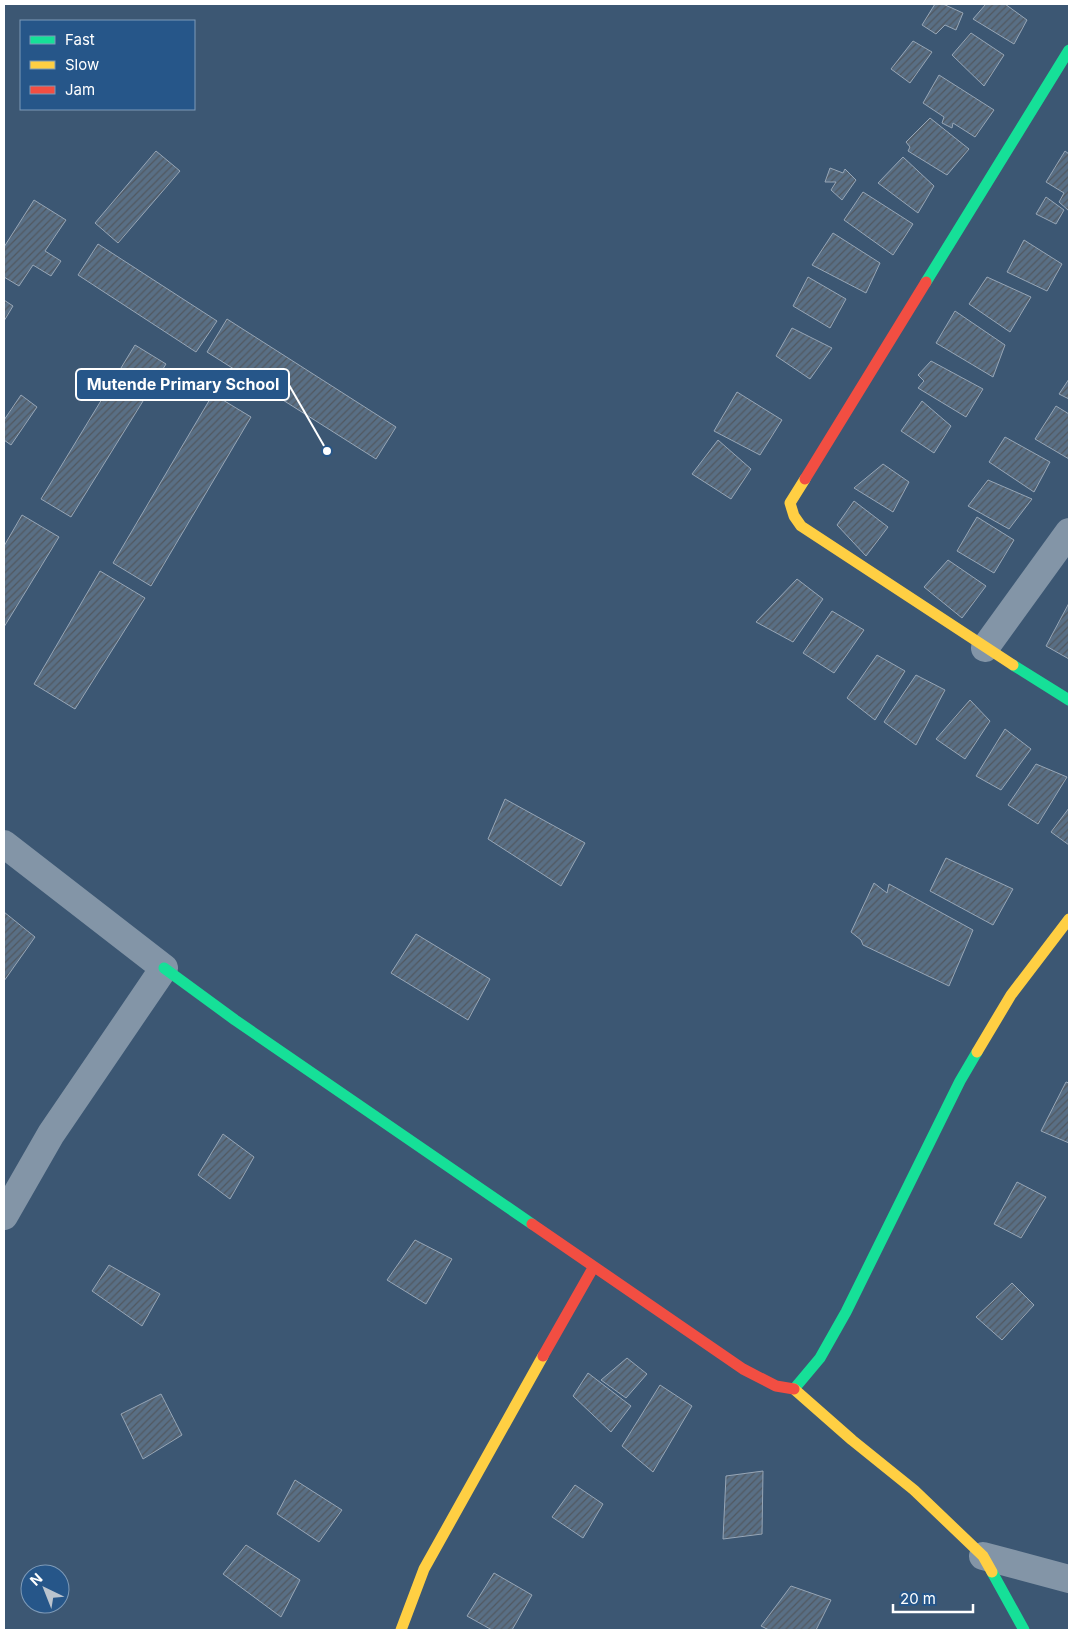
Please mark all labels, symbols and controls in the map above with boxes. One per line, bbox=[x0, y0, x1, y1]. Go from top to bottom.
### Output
legend bbox=[20, 20, 195, 110]
text: Fast bbox=[65, 30, 95, 49]
text: Slow bbox=[65, 55, 99, 74]
text: Jam bbox=[65, 80, 95, 99]
callout: Mutende Primary School bbox=[76, 369, 289, 400]
text: Mutende Primary School bbox=[87, 374, 279, 394]
north arrow bbox=[20, 1564, 70, 1614]
text: N bbox=[26, 1569, 45, 1589]
scale bar bbox=[893, 1582, 973, 1614]
text: 20 m bbox=[900, 1589, 936, 1608]

